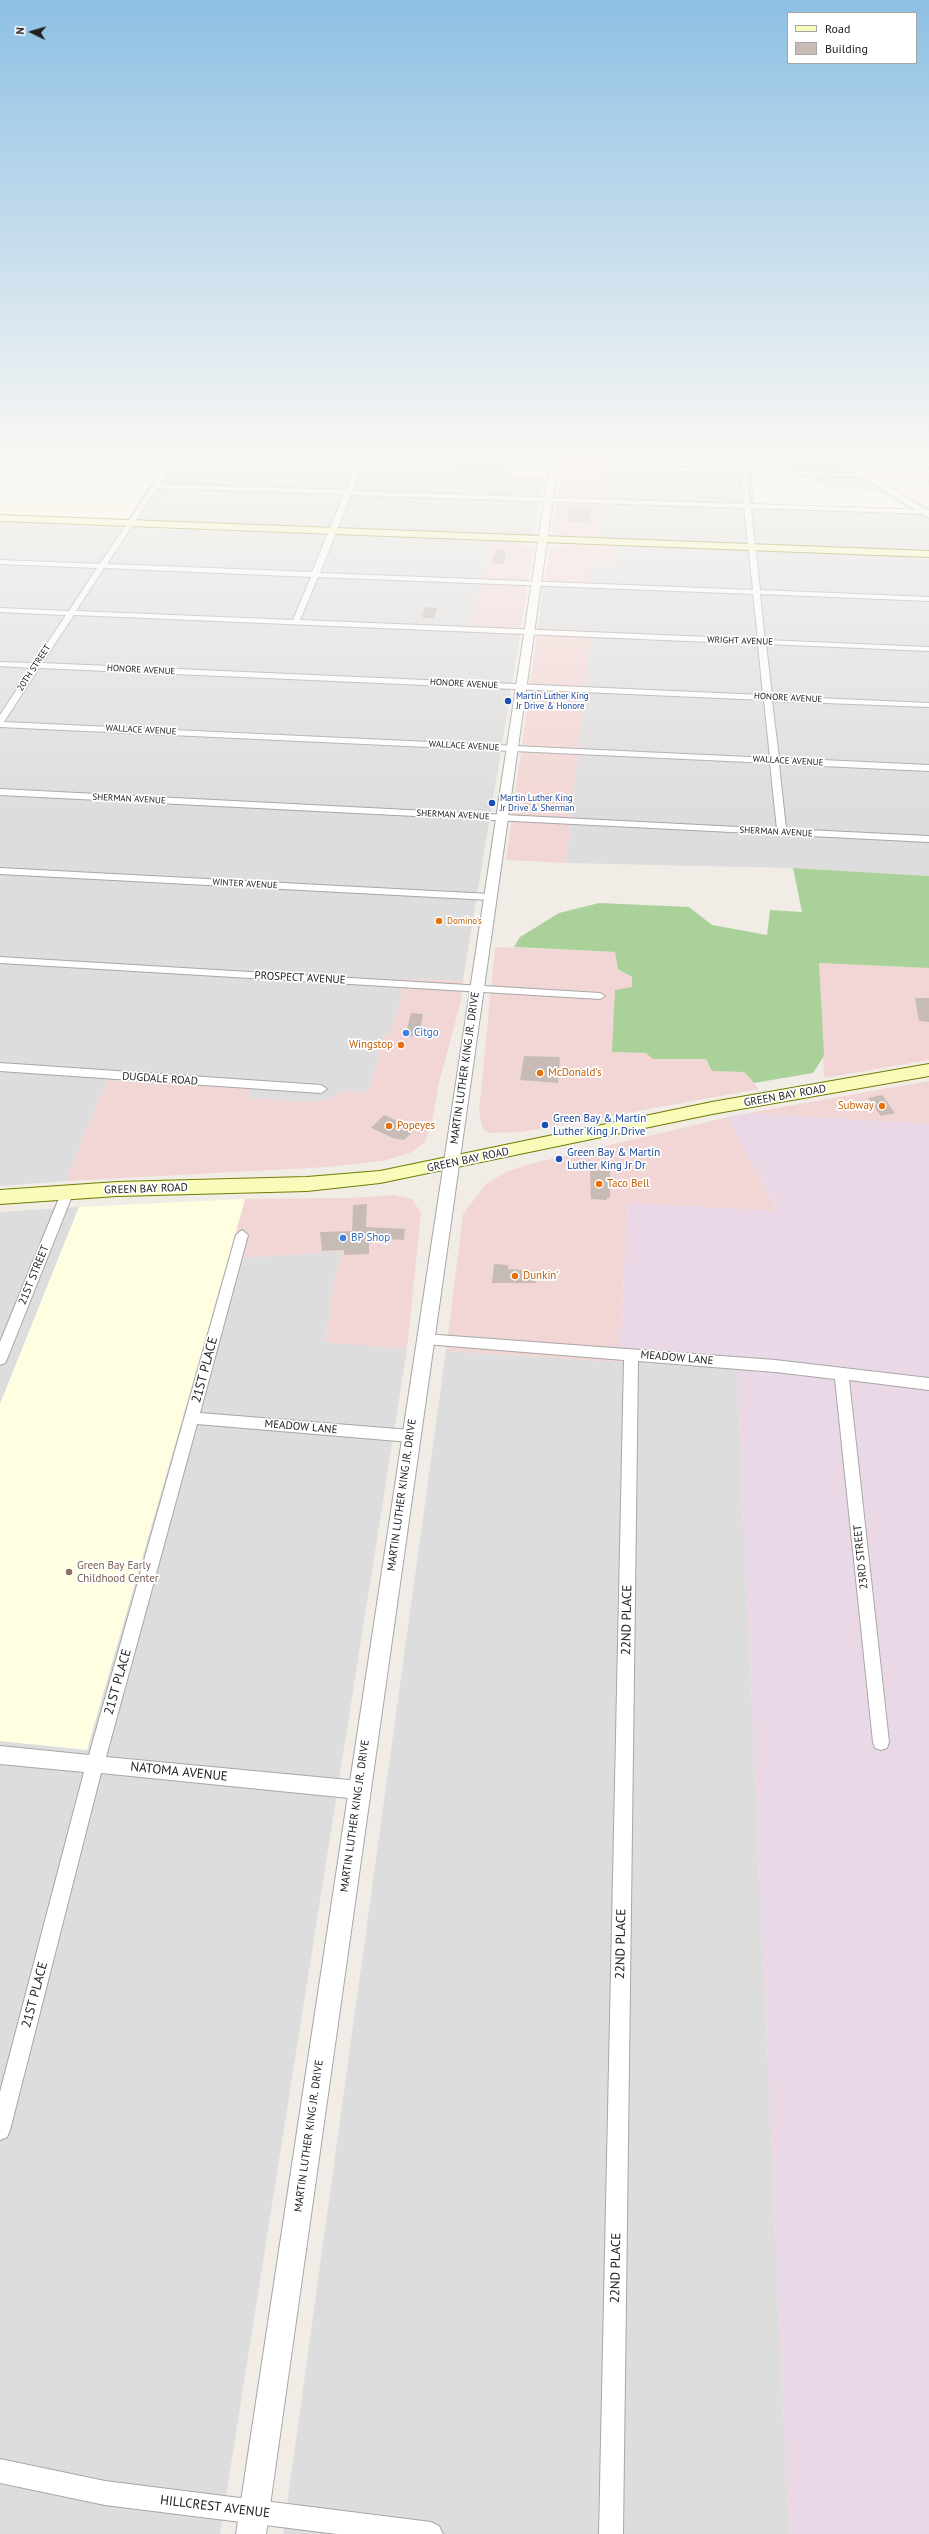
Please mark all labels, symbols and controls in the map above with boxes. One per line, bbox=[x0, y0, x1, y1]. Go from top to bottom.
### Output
north arrow bbox=[12, 12, 52, 52]
legend bbox=[787, 12, 917, 64]
text: Road bbox=[825, 21, 850, 36]
text: N bbox=[13, 27, 27, 35]
text: Building bbox=[825, 41, 868, 56]
street label: WRIGHT AVENUE bbox=[707, 634, 773, 648]
street label: 20TH STREET bbox=[15, 643, 53, 693]
street label: HONORE AVENUE bbox=[106, 663, 176, 677]
street label: HONORE AVENUE bbox=[429, 677, 499, 691]
place label: Martin Luther King Jr Drive & Honore bbox=[516, 691, 589, 712]
street label: HONORE AVENUE bbox=[753, 691, 823, 705]
marker: Martin Luther King Jr Drive & Honore bbox=[503, 696, 513, 706]
street label: WALLACE AVENUE bbox=[105, 723, 177, 737]
street label: WALLACE AVENUE bbox=[428, 739, 500, 753]
street label: WALLACE AVENUE bbox=[752, 754, 824, 768]
street label: SHERMAN AVENUE bbox=[92, 792, 166, 806]
place label: Martin Luther King Jr Drive & Sherman bbox=[500, 793, 574, 814]
marker: Martin Luther King Jr Drive & Sherman bbox=[487, 798, 497, 808]
street label: SHERMAN AVENUE bbox=[416, 808, 490, 822]
street label: SHERMAN AVENUE bbox=[739, 825, 813, 839]
street label: WINTER AVENUE bbox=[212, 877, 278, 891]
marker: Domino's bbox=[434, 916, 444, 926]
place label: Domino's bbox=[447, 916, 482, 926]
street label: PROSPECT AVENUE bbox=[254, 969, 346, 987]
street label: MARTIN LUTHER KING JR. DRIVE bbox=[448, 991, 482, 1145]
place label: Citgo bbox=[414, 1026, 439, 1040]
marker: Citgo bbox=[401, 1028, 411, 1038]
place label: Wingstop bbox=[349, 1038, 393, 1052]
marker: Wingstop bbox=[396, 1040, 406, 1050]
place label: McDonald's bbox=[548, 1066, 602, 1080]
marker: McDonald's bbox=[535, 1068, 545, 1078]
street label: DUGDALE ROAD bbox=[122, 1070, 198, 1088]
street label: GREEN BAY ROAD bbox=[743, 1082, 827, 1110]
place label: Subway bbox=[838, 1099, 874, 1113]
marker: Subway bbox=[877, 1101, 887, 1111]
place label: Green Bay & Martin Luther King Jr Drive bbox=[553, 1112, 646, 1138]
place label: Popeyes bbox=[397, 1119, 435, 1133]
marker: Green Bay & Martin Luther King Jr Drive bbox=[540, 1120, 550, 1130]
marker: Popeyes bbox=[384, 1121, 394, 1131]
street label: GREEN BAY ROAD bbox=[426, 1145, 510, 1175]
place label: Green Bay & Martin Luther King Jr Dr bbox=[567, 1146, 660, 1172]
marker: Green Bay & Martin Luther King Jr Dr bbox=[554, 1154, 564, 1164]
place label: Taco Bell bbox=[607, 1177, 649, 1191]
marker: Taco Bell bbox=[594, 1179, 604, 1189]
street label: GREEN BAY ROAD bbox=[104, 1181, 188, 1197]
place label: BP Shop bbox=[351, 1231, 390, 1245]
marker: BP Shop bbox=[338, 1233, 348, 1243]
street label: 21ST STREET bbox=[16, 1243, 52, 1307]
place label: Dunkin' bbox=[523, 1269, 559, 1283]
marker: Dunkin' bbox=[510, 1271, 520, 1281]
street label: 21ST PLACE bbox=[189, 1335, 221, 1405]
street label: MEADOW LANE bbox=[640, 1348, 714, 1368]
street label: MEADOW LANE bbox=[264, 1417, 338, 1437]
street label: MARTIN LUTHER KING JR. DRIVE bbox=[385, 1418, 419, 1572]
street label: 23RD STREET bbox=[851, 1524, 871, 1590]
place label: Green Bay Early Childhood Center bbox=[77, 1559, 158, 1585]
marker: Green Bay Early Childhood Center bbox=[64, 1567, 74, 1577]
street label: 22ND PLACE bbox=[619, 1585, 635, 1655]
street label: 21ST PLACE bbox=[101, 1647, 135, 1717]
street label: MARTIN LUTHER KING JR. DRIVE bbox=[338, 1739, 372, 1893]
street label: NATOMA AVENUE bbox=[130, 1759, 228, 1785]
street label: 22ND PLACE bbox=[613, 1909, 629, 1979]
street label: 21ST PLACE bbox=[19, 1960, 51, 2030]
street label: MARTIN LUTHER KING JR. DRIVE bbox=[292, 2059, 326, 2213]
street label: 22ND PLACE bbox=[608, 2233, 624, 2303]
street label: HILLCREST AVENUE bbox=[159, 2493, 271, 2521]

